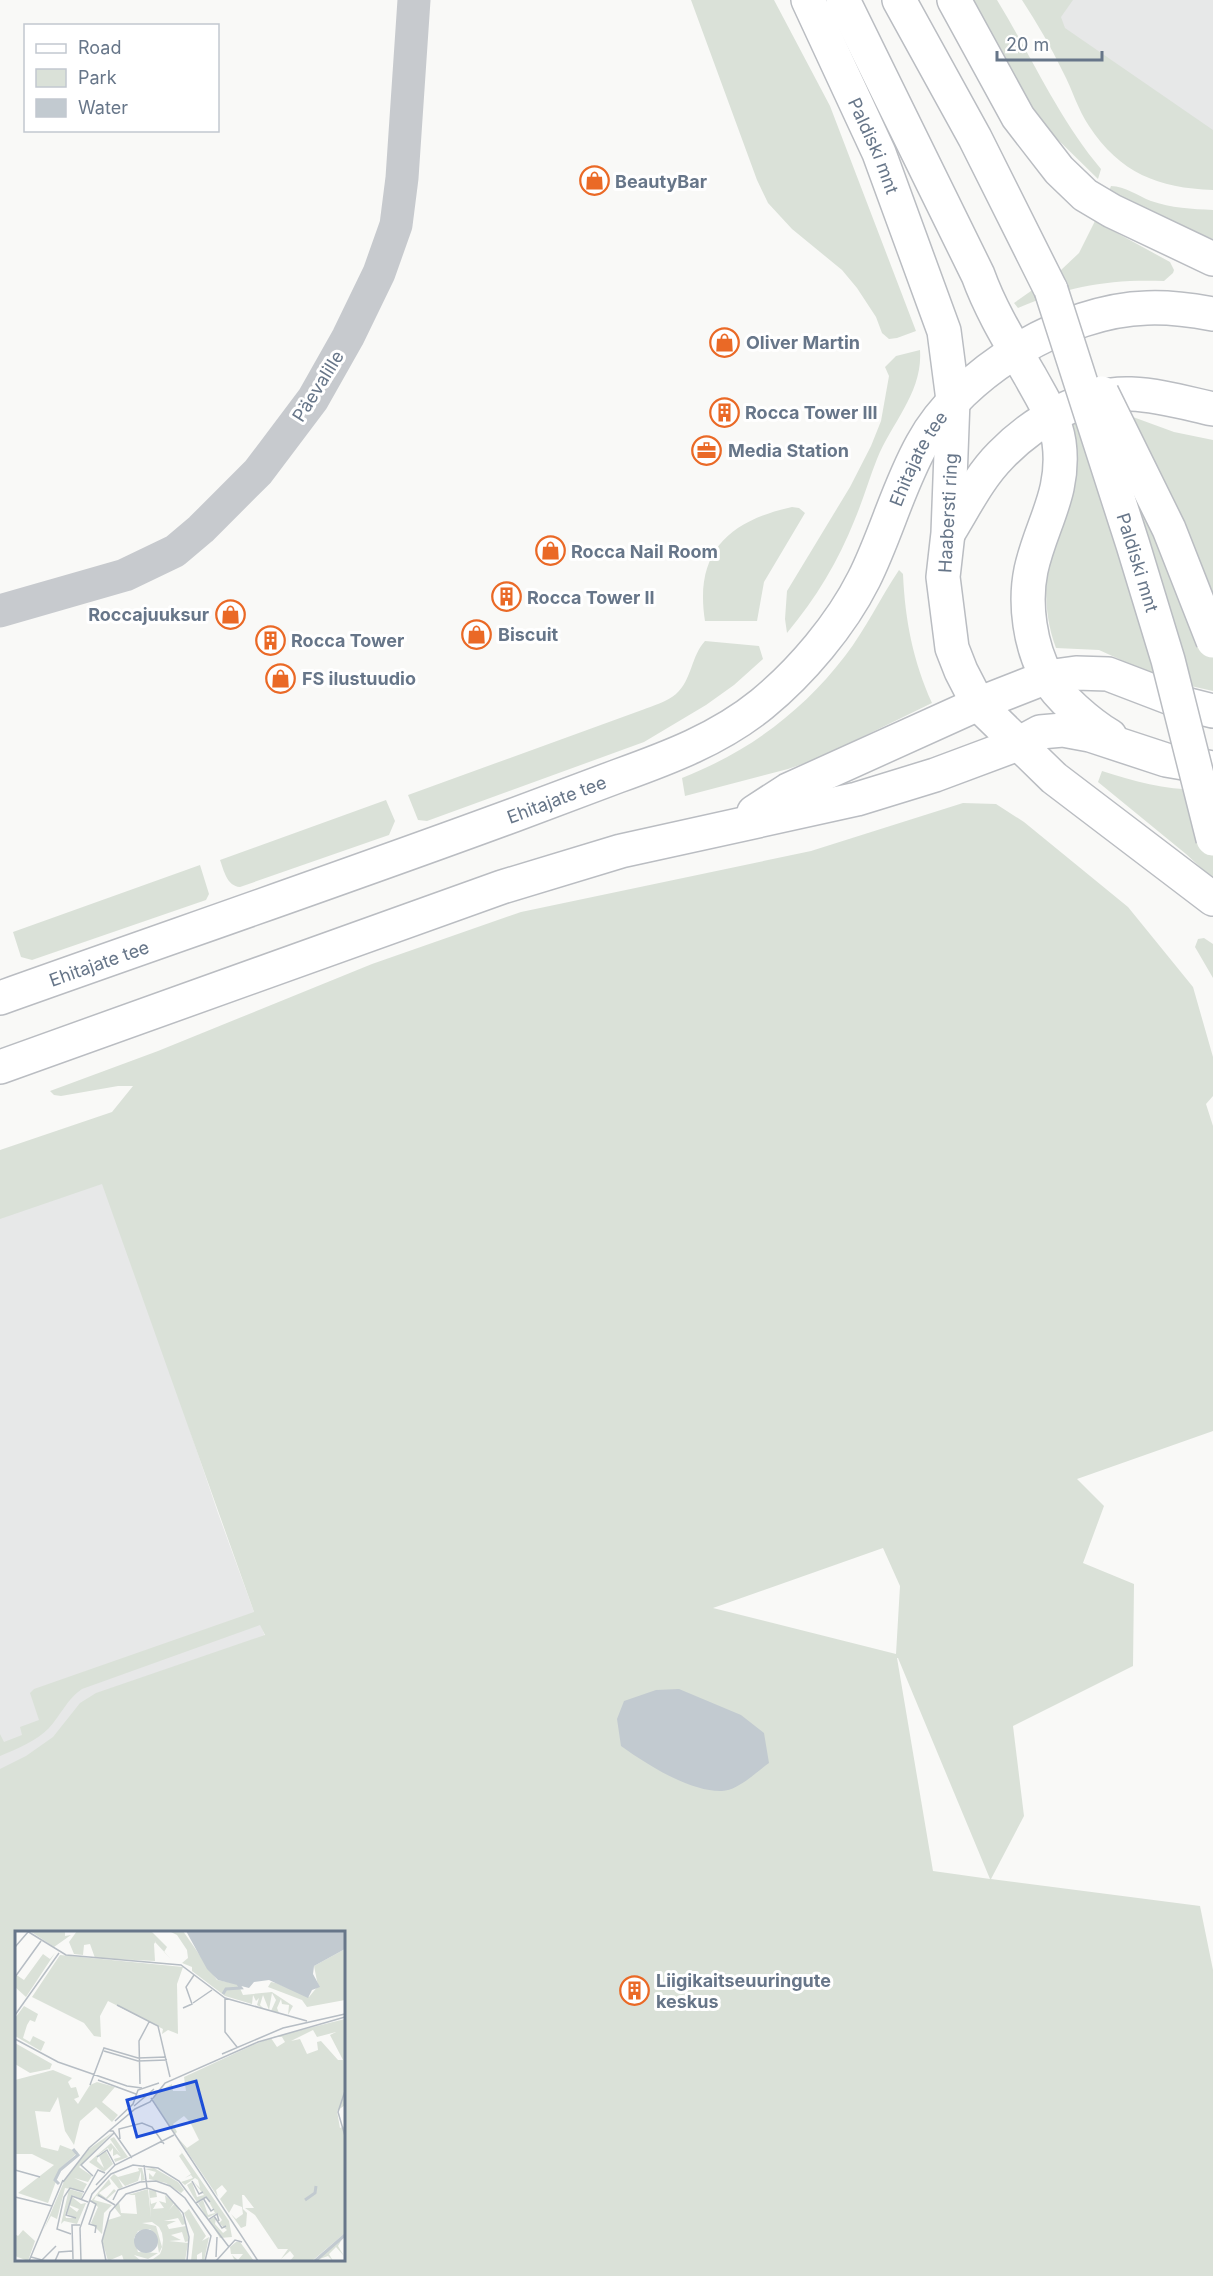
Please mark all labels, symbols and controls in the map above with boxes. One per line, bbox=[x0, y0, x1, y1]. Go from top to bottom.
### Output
legend bbox=[24, 24, 219, 132]
scale bar bbox=[997, 24, 1102, 62]
text: 20 m bbox=[1006, 34, 1049, 55]
text: Road bbox=[78, 37, 121, 58]
text: Park bbox=[78, 67, 117, 88]
street label: Paldiski mnt bbox=[844, 94, 904, 197]
text: Water bbox=[78, 97, 128, 118]
shop icon: BeautyBar bbox=[578, 165, 610, 197]
place label: BeautyBar bbox=[615, 171, 707, 192]
shop icon: Oliver Martin bbox=[709, 326, 741, 358]
place label: Oliver Martin bbox=[746, 332, 860, 353]
street label: Päevalille bbox=[288, 347, 348, 425]
building icon: Rocca Tower III bbox=[708, 396, 740, 428]
place label: Rocca Tower III bbox=[745, 402, 878, 423]
street label: Ehitajate tee bbox=[885, 407, 951, 509]
office icon: Media Station bbox=[691, 434, 723, 466]
place label: Media Station bbox=[728, 440, 849, 461]
street label: Haabersti ring bbox=[934, 453, 962, 573]
street label: Paldiski mnt bbox=[1113, 510, 1163, 615]
shop icon: Rocca Nail Room bbox=[534, 535, 566, 567]
place label: Rocca Nail Room bbox=[571, 541, 718, 562]
building icon: Rocca Tower II bbox=[490, 581, 522, 613]
place label: Rocca Tower II bbox=[527, 587, 655, 608]
shop icon: Roccajuuksur bbox=[214, 598, 246, 630]
place label: Roccajuuksur bbox=[88, 604, 209, 625]
shop icon: Biscuit bbox=[461, 618, 493, 650]
building icon: Rocca Tower bbox=[254, 624, 286, 656]
place label: Biscuit bbox=[498, 624, 559, 645]
place label: Rocca Tower bbox=[291, 630, 404, 651]
shop icon: FS ilustuudio bbox=[265, 662, 297, 694]
place label: FS ilustuudio bbox=[302, 668, 416, 689]
street label: Ehitajate tee bbox=[504, 771, 609, 827]
street label: Ehitajate tee bbox=[46, 936, 152, 990]
inset map bbox=[15, 1931, 345, 2261]
place label: Liigikaitseuuringute keskus bbox=[656, 1970, 831, 2012]
building icon: Liigikaitseuuringute keskus bbox=[619, 1974, 651, 2006]

